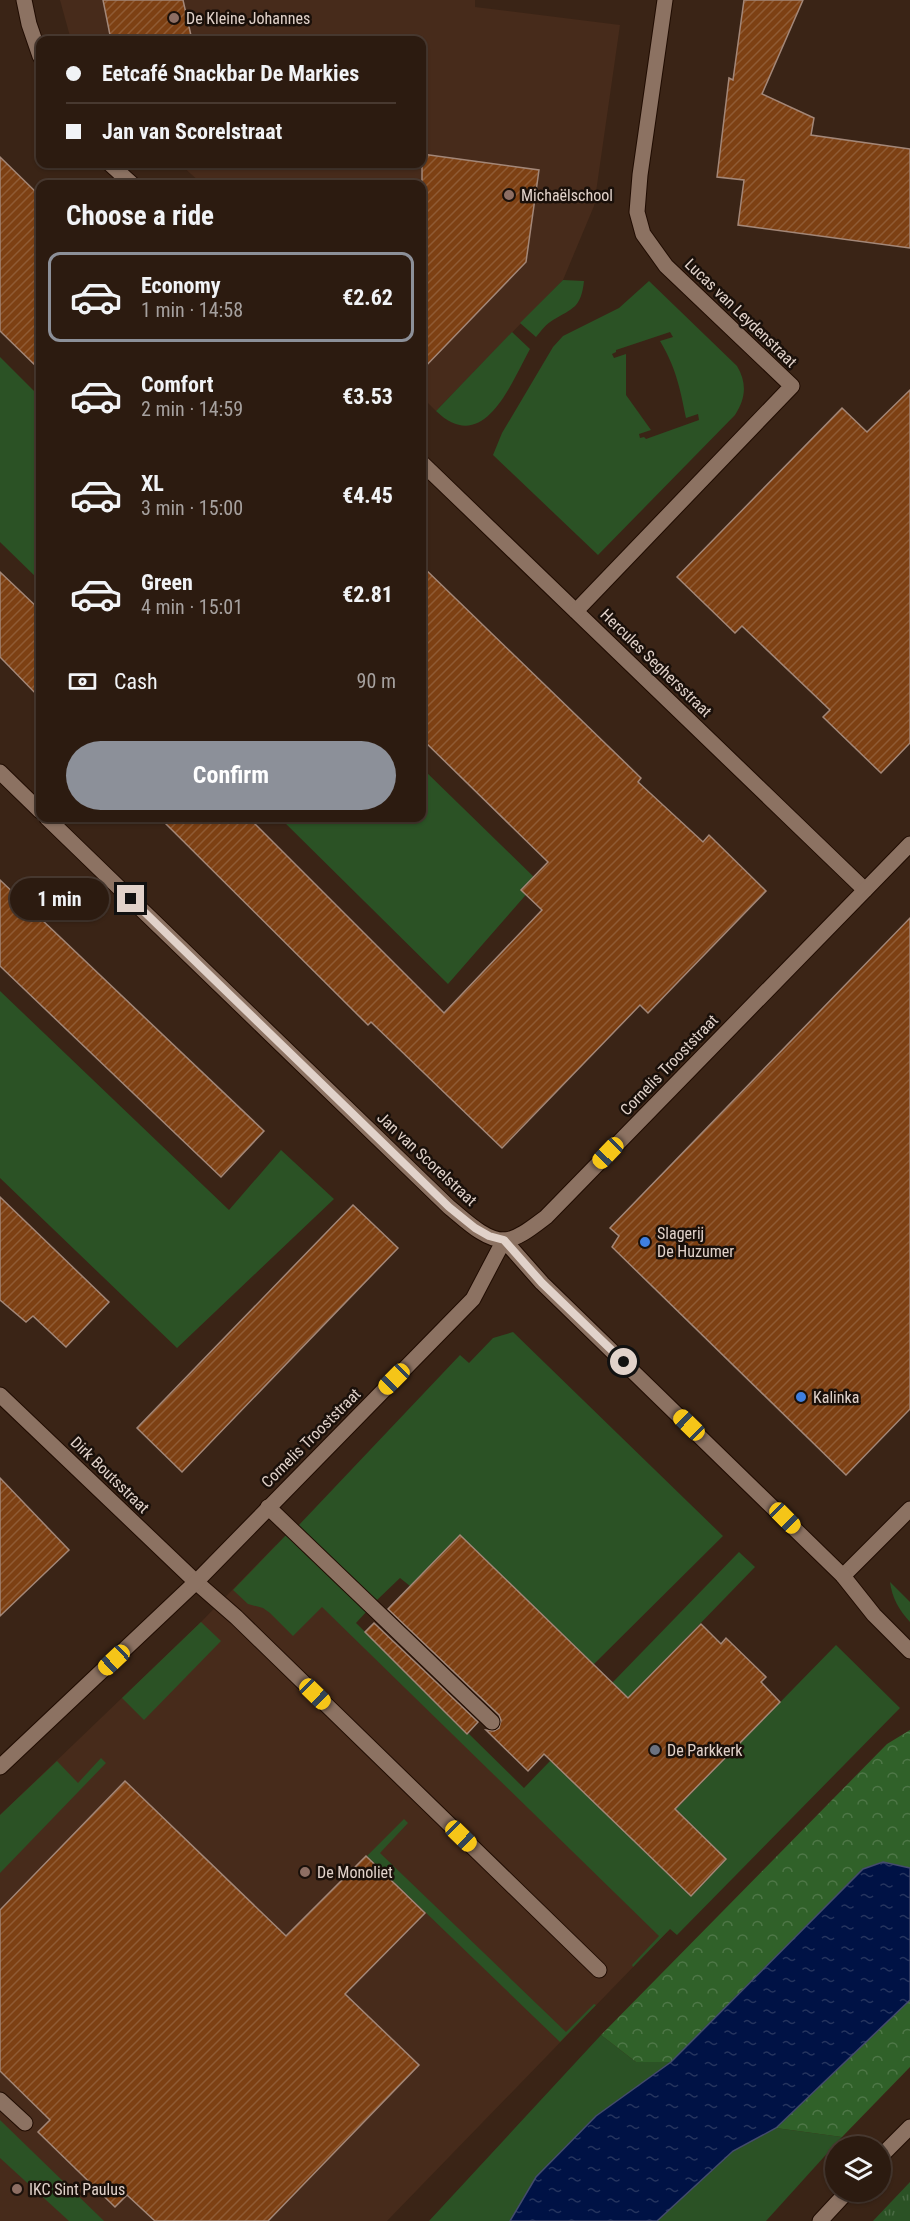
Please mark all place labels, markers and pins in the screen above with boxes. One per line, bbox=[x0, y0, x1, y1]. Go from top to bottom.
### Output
place label: De Kleine Johannes bbox=[186, 9, 310, 28]
marker: De Kleine Johannes bbox=[167, 11, 181, 25]
place label: Michaëlschool bbox=[521, 186, 613, 205]
marker: Michaëlschool bbox=[502, 188, 516, 202]
place label: Slagerij De Huzumer bbox=[657, 1224, 734, 1261]
marker: Slagerij De Huzumer bbox=[638, 1235, 652, 1249]
place label: Kalinka bbox=[813, 1388, 859, 1407]
marker: Kalinka bbox=[794, 1390, 808, 1404]
place label: De Parkkerk bbox=[667, 1741, 743, 1760]
marker: De Parkkerk bbox=[648, 1743, 662, 1757]
place label: De Monoliet bbox=[317, 1863, 393, 1882]
marker: De Monoliet bbox=[298, 1865, 312, 1879]
place label: IKC Sint Paulus bbox=[29, 2180, 125, 2199]
marker: IKC Sint Paulus bbox=[10, 2182, 24, 2196]

